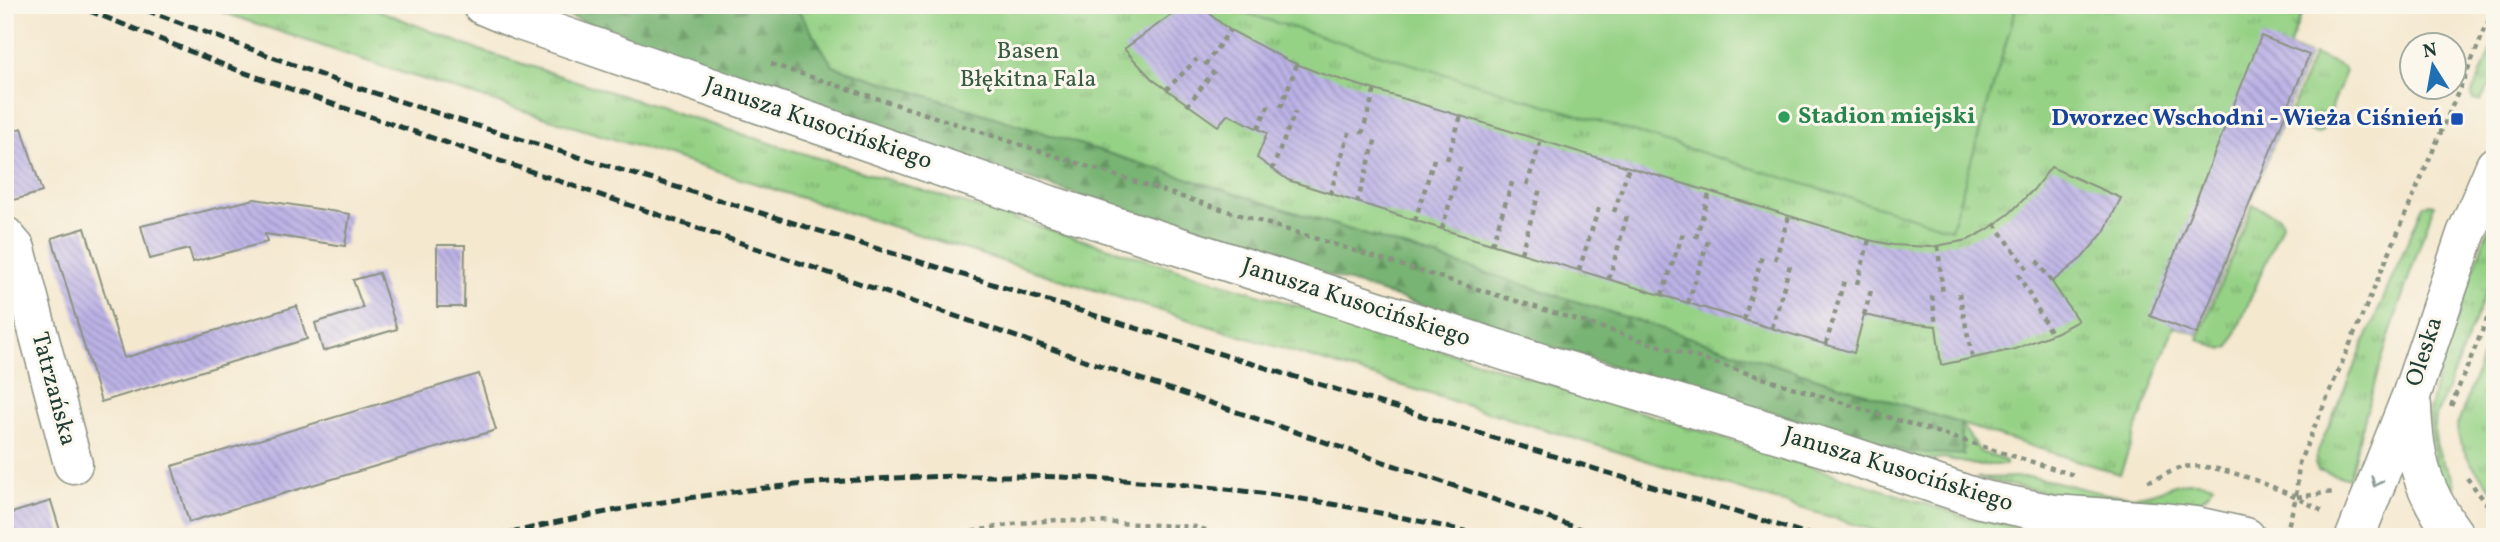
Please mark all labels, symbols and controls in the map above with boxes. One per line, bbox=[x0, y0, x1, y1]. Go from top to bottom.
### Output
north arrow bbox=[2398, 32, 2468, 102]
park label: Basen Błękitna Fala bbox=[960, 35, 1096, 97]
text: N bbox=[2421, 37, 2440, 65]
street label: Janusza Kusocińskiego bbox=[700, 69, 936, 179]
place label: Stadion miejski bbox=[1798, 100, 1976, 134]
place label: Dworzec Wschodni - Wieża Ciśnień bbox=[2051, 102, 2443, 136]
marker: Stadion miejski bbox=[1776, 109, 1792, 125]
marker: Dworzec Wschodni - Wieża Ciśnień bbox=[2449, 111, 2465, 127]
street label: Janusza Kusocińskiego bbox=[1237, 250, 1475, 356]
street label: Oleska bbox=[2398, 313, 2452, 391]
street label: Tatrzańska bbox=[22, 328, 84, 450]
street label: Janusza Kusocińskiego bbox=[1779, 419, 2017, 521]
one-way arrow bbox=[2370, 475, 2384, 487]

